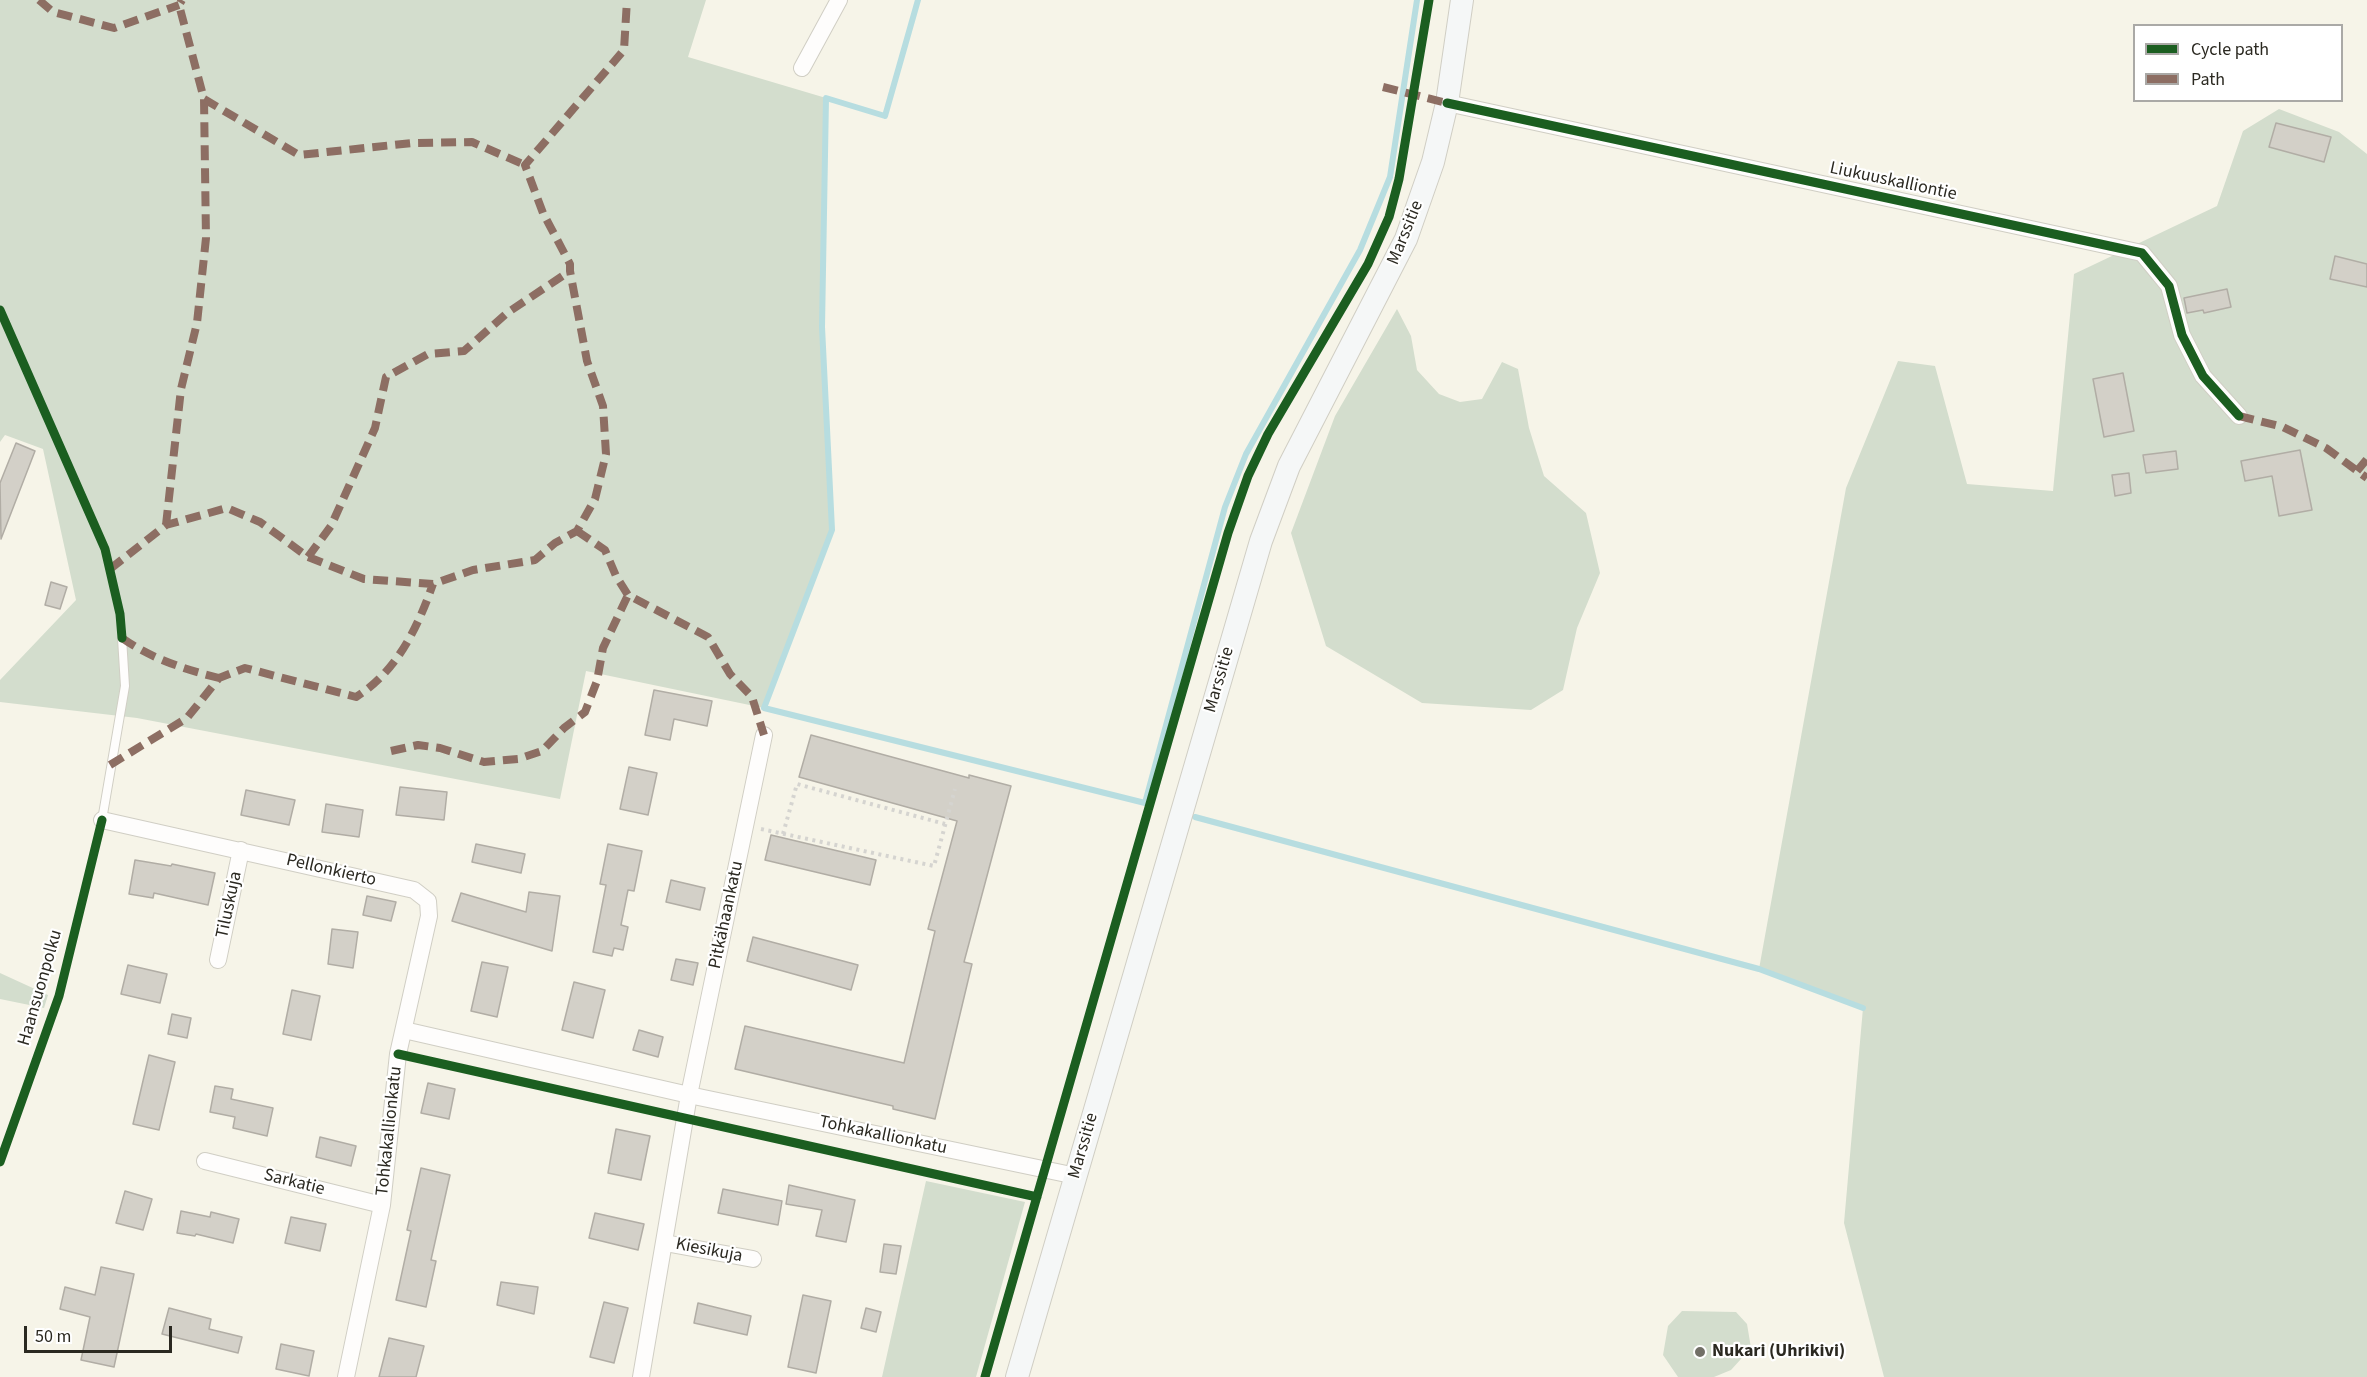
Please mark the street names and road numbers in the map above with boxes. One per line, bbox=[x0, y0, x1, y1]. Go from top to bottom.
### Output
street label: Liukuuskalliontie bbox=[1828, 158, 1958, 206]
street label: Marssitie bbox=[1383, 198, 1429, 268]
street label: Marssitie bbox=[1200, 645, 1240, 715]
street label: Pellonkierto bbox=[284, 850, 378, 892]
street label: Pitkähaankatu bbox=[705, 859, 749, 971]
street label: Tiluskuja bbox=[212, 870, 248, 940]
street label: Haansuonpolku bbox=[14, 928, 68, 1048]
street label: Tohkakallionkatu bbox=[372, 1065, 408, 1197]
street label: Marssitie bbox=[1064, 1111, 1104, 1181]
street label: Tohkakallionkatu bbox=[817, 1112, 949, 1160]
street label: Sarkatie bbox=[261, 1165, 327, 1201]
street label: Kiesikuja bbox=[674, 1234, 744, 1268]

